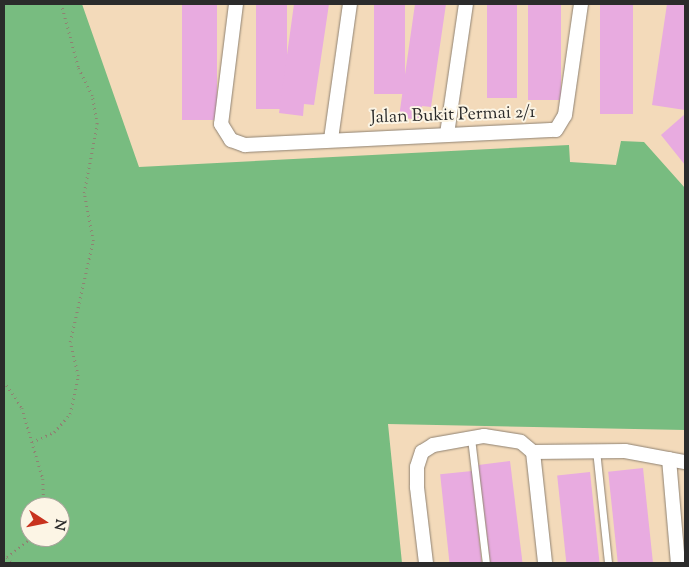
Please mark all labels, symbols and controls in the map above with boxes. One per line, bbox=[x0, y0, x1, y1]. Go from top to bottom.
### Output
street label: Jalan Bukit Permai 2/1 bbox=[370, 102, 536, 130]
north arrow bbox=[20, 497, 70, 547]
text: N bbox=[48, 517, 70, 532]

